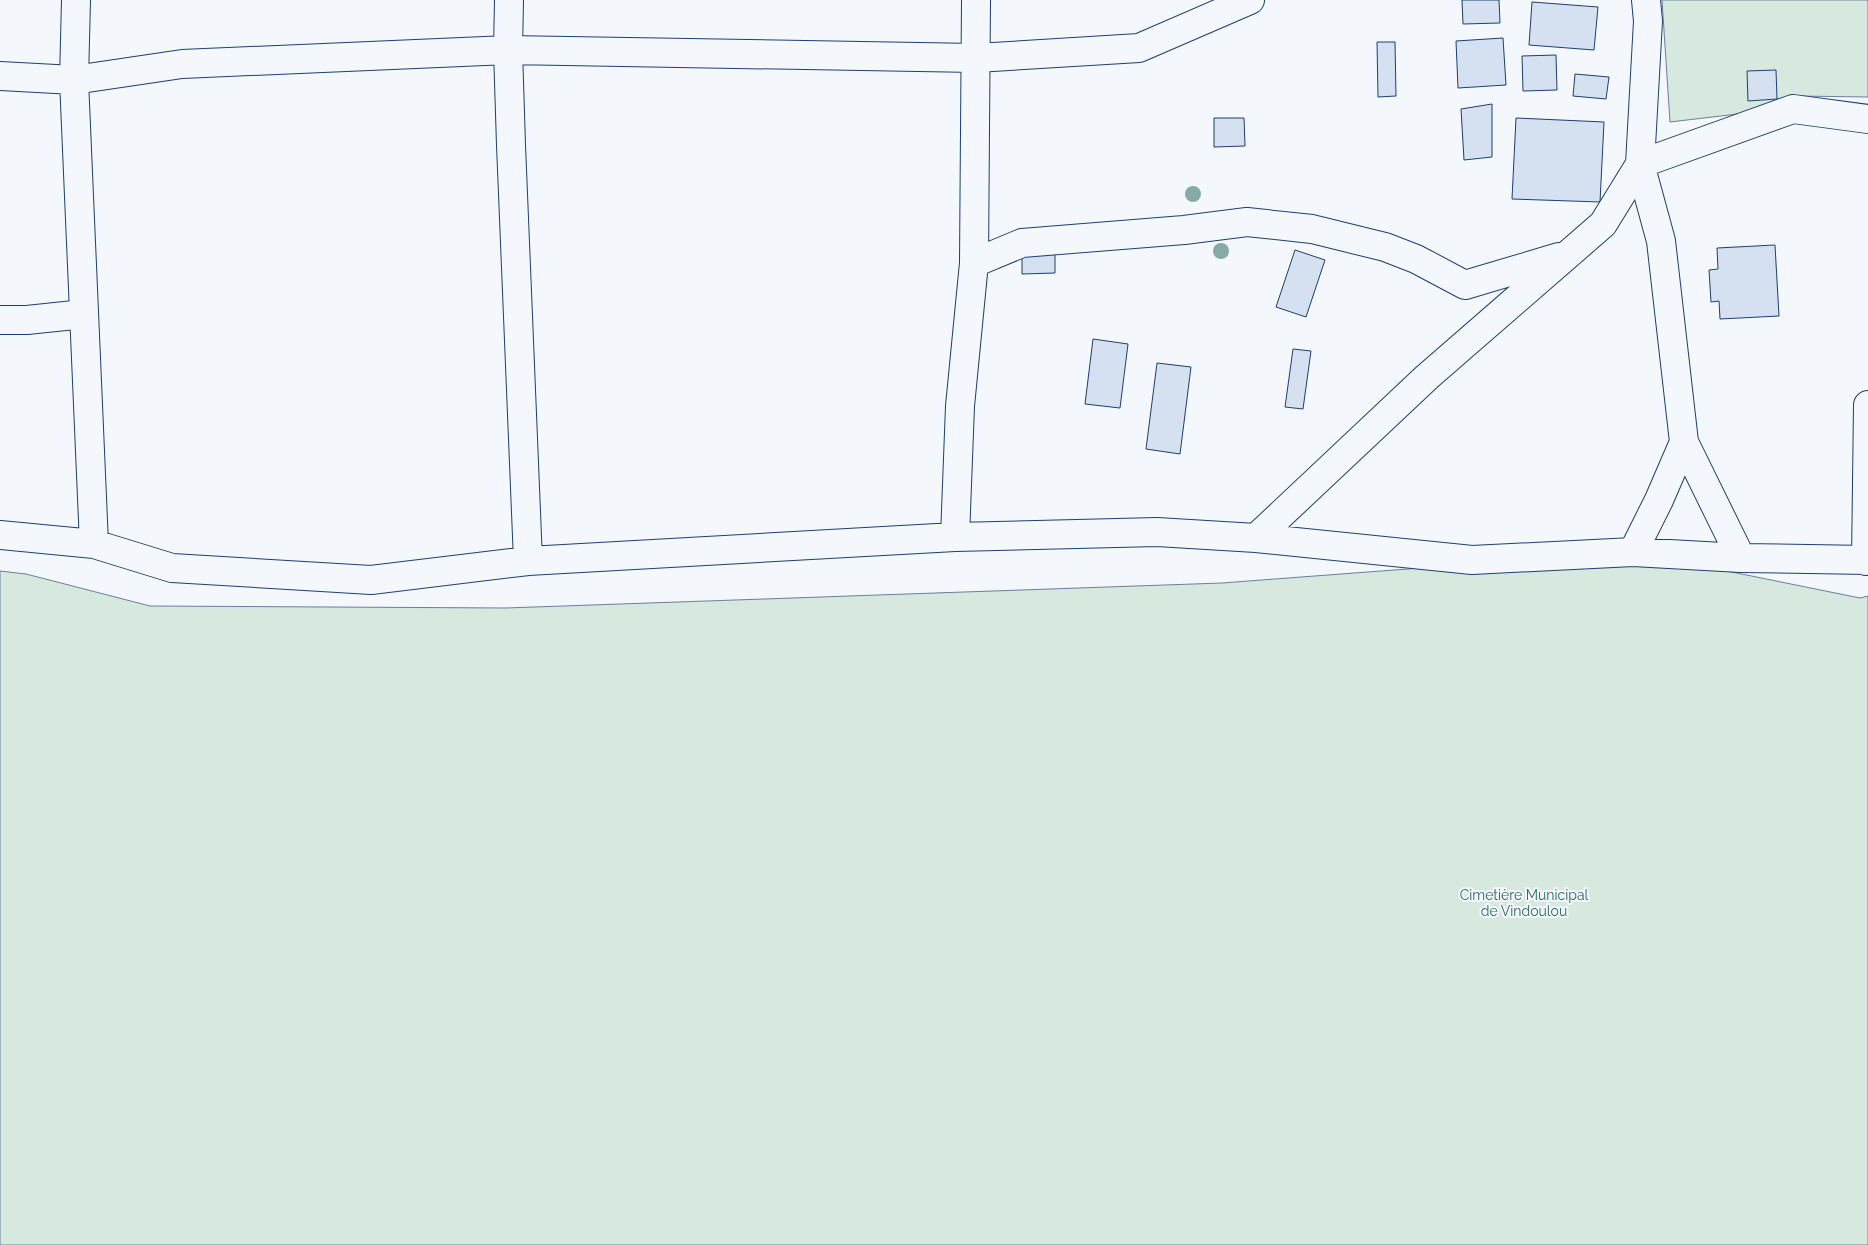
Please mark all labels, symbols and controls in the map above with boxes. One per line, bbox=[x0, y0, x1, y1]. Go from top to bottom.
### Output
park label: Cimetière Municipal de Vindoulou bbox=[1460, 887, 1589, 919]

